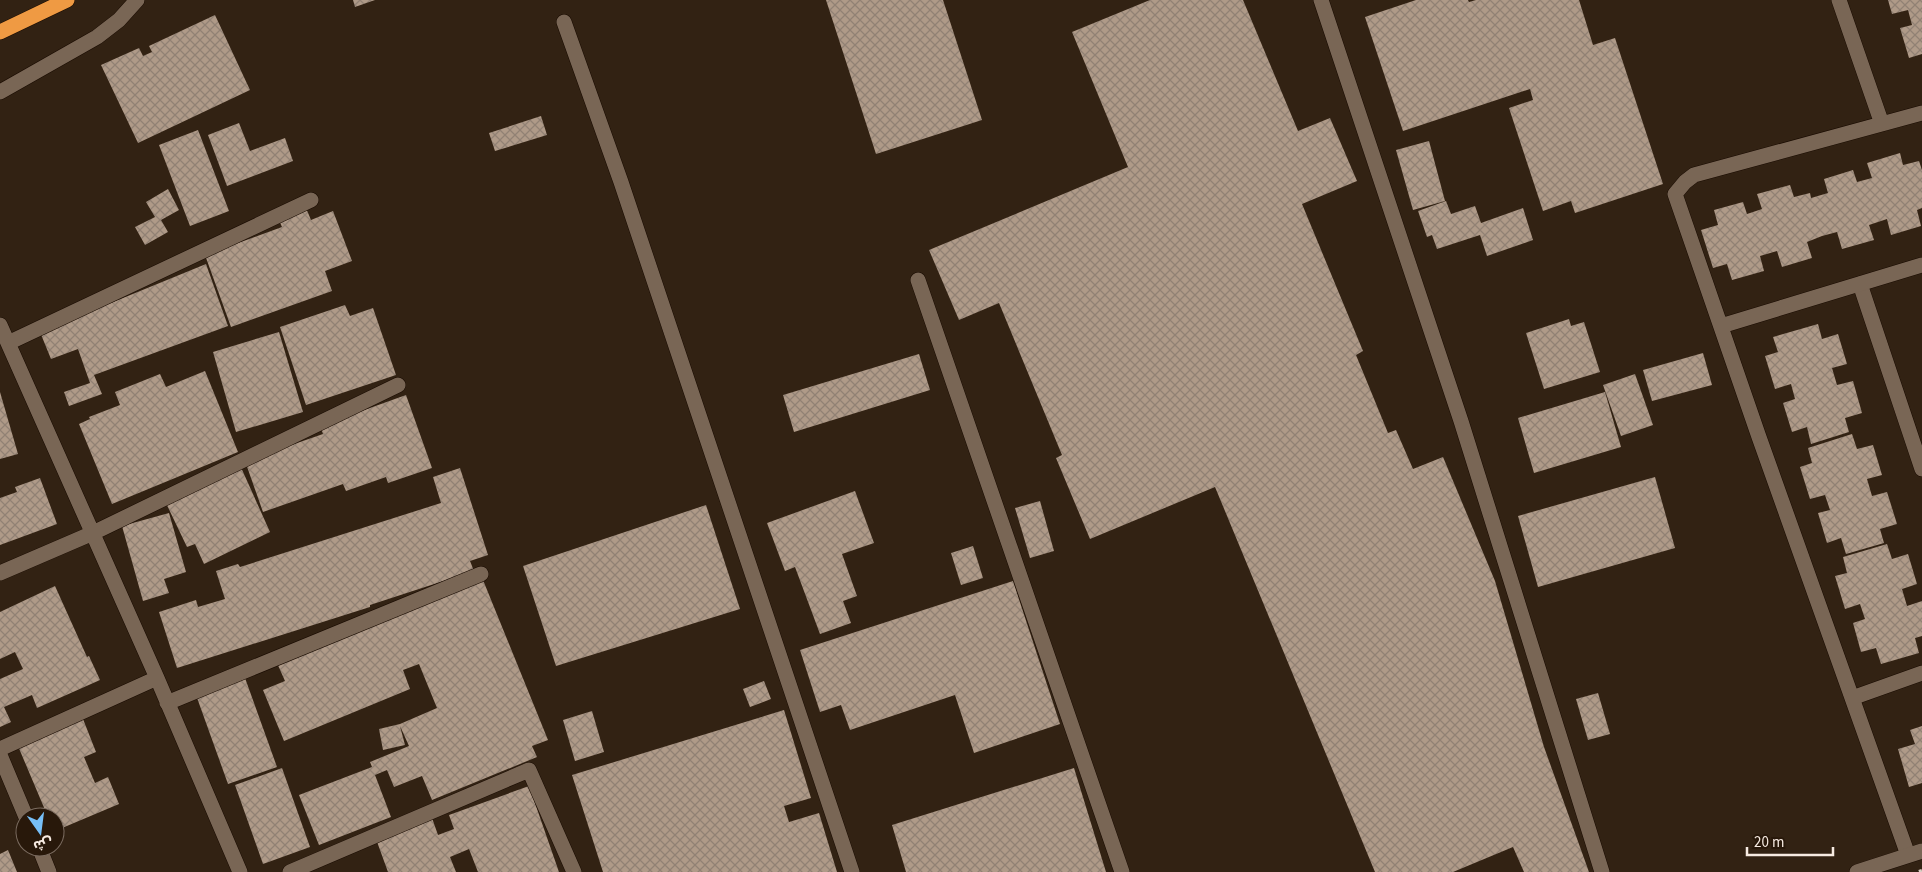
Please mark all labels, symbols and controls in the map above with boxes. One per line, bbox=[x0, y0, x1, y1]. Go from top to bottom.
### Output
north arrow bbox=[15, 807, 65, 857]
scale bar bbox=[1747, 824, 1833, 856]
text: ش bbox=[31, 832, 55, 856]
text: 20 m bbox=[1754, 832, 1784, 853]

